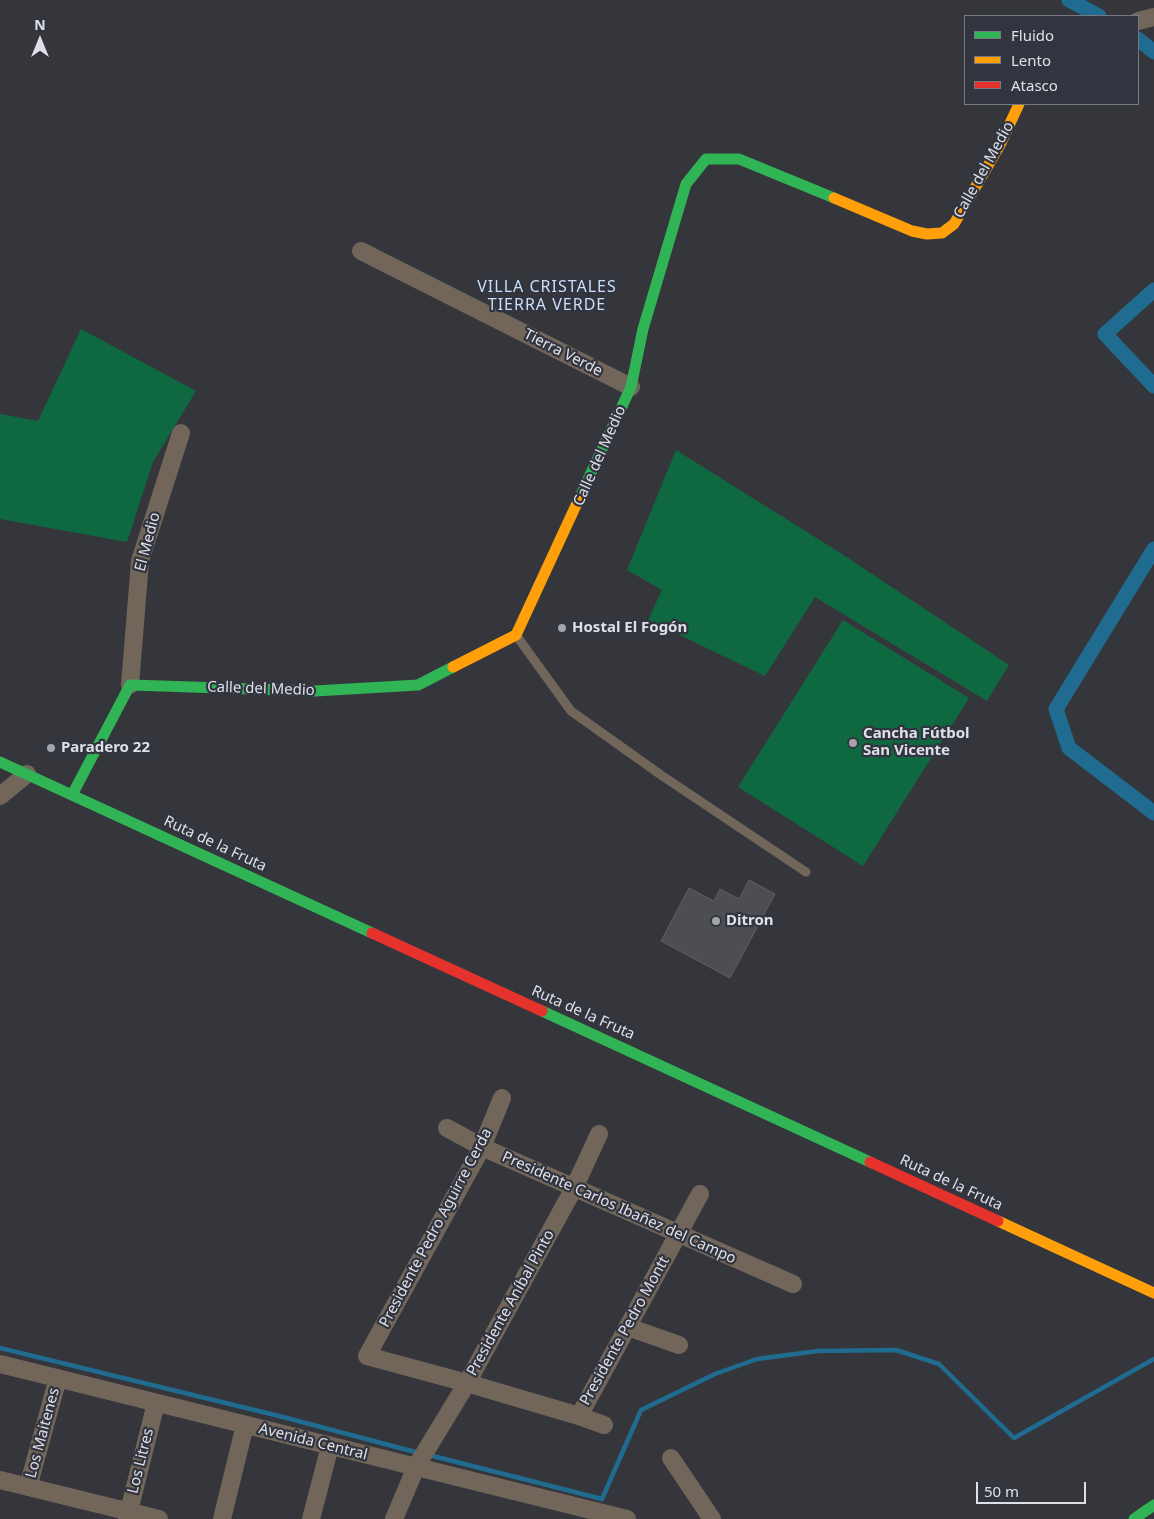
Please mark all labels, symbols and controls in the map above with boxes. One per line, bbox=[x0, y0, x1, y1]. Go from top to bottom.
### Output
north arrow bbox=[15, 15, 65, 65]
text: N bbox=[34, 15, 46, 34]
legend bbox=[964, 15, 1139, 105]
text: Fluido bbox=[1011, 25, 1054, 45]
text: Lento bbox=[1011, 50, 1051, 70]
text: Atasco bbox=[1011, 75, 1058, 95]
street label: Calle del Medio bbox=[950, 119, 1018, 221]
district label: VILLA CRISTALES TIERRA VERDE bbox=[475, 277, 619, 315]
street label: Tierra Verde bbox=[521, 326, 605, 380]
street label: Calle del Medio bbox=[570, 403, 630, 509]
street label: El Medio bbox=[131, 511, 165, 573]
place label: Hostal El Fogón bbox=[572, 619, 687, 637]
marker: Hostal El Fogón bbox=[556, 622, 568, 634]
street label: Calle del Medio bbox=[207, 678, 315, 700]
place label: Cancha Fútbol San Vicente bbox=[863, 725, 970, 760]
marker: Cancha Fútbol San Vicente bbox=[847, 737, 859, 749]
place label: Paradero 22 bbox=[61, 739, 150, 757]
marker: Paradero 22 bbox=[45, 742, 57, 754]
street label: Ruta de la Fruta bbox=[161, 812, 269, 876]
place label: Ditron bbox=[726, 912, 774, 930]
marker: Ditron bbox=[710, 915, 722, 927]
street label: Ruta de la Fruta bbox=[529, 982, 637, 1044]
street label: Presidente Pedro Aguirre Cerda bbox=[376, 1125, 496, 1331]
street label: Presidente Carlos Ibañez del Campo bbox=[499, 1148, 739, 1268]
street label: Ruta de la Fruta bbox=[897, 1151, 1005, 1215]
street label: Presidente Aníbal Pinto bbox=[463, 1227, 559, 1379]
street label: Presidente Pedro Montt bbox=[576, 1253, 674, 1409]
street label: Los Maitenes bbox=[22, 1386, 64, 1480]
street label: Avenida Central bbox=[257, 1420, 369, 1464]
street label: Los Litres bbox=[124, 1426, 158, 1496]
scale bar bbox=[979, 1472, 1089, 1504]
text: 50 m bbox=[984, 1481, 1019, 1501]

